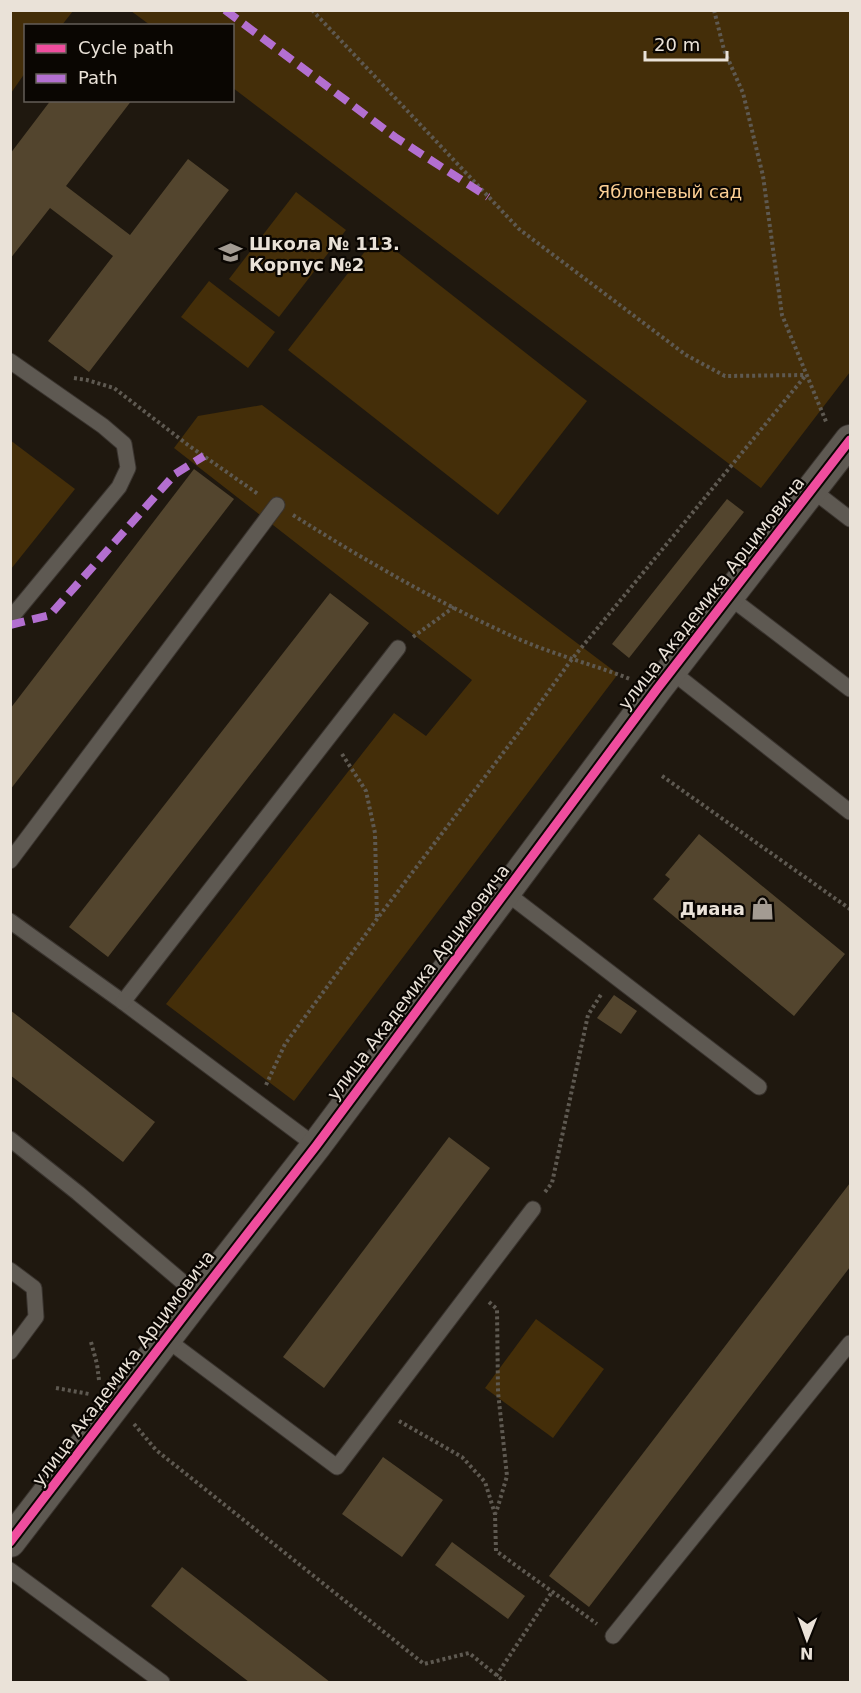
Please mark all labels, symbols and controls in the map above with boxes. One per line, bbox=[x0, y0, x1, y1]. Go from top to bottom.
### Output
legend bbox=[24, 24, 234, 102]
scale bar bbox=[645, 24, 728, 62]
text: 20 m bbox=[654, 34, 700, 55]
text: Cycle path bbox=[78, 37, 174, 58]
text: Path bbox=[78, 67, 118, 88]
park label: Яблоневый сад bbox=[598, 181, 742, 202]
place label: Школа № 113. Корпус №2 bbox=[249, 233, 400, 275]
school or university icon: Школа № 113. Корпус №2 bbox=[218, 240, 244, 266]
street label: улица Академика Арцимовича bbox=[614, 472, 808, 714]
street label: улица Академика Арцимовича bbox=[322, 860, 514, 1104]
shop icon: Диана bbox=[750, 895, 776, 921]
place label: Диана bbox=[680, 898, 745, 919]
street label: улица Академика Арцимовича bbox=[27, 1246, 219, 1490]
north arrow bbox=[777, 1609, 837, 1669]
text: N bbox=[800, 1644, 814, 1663]

